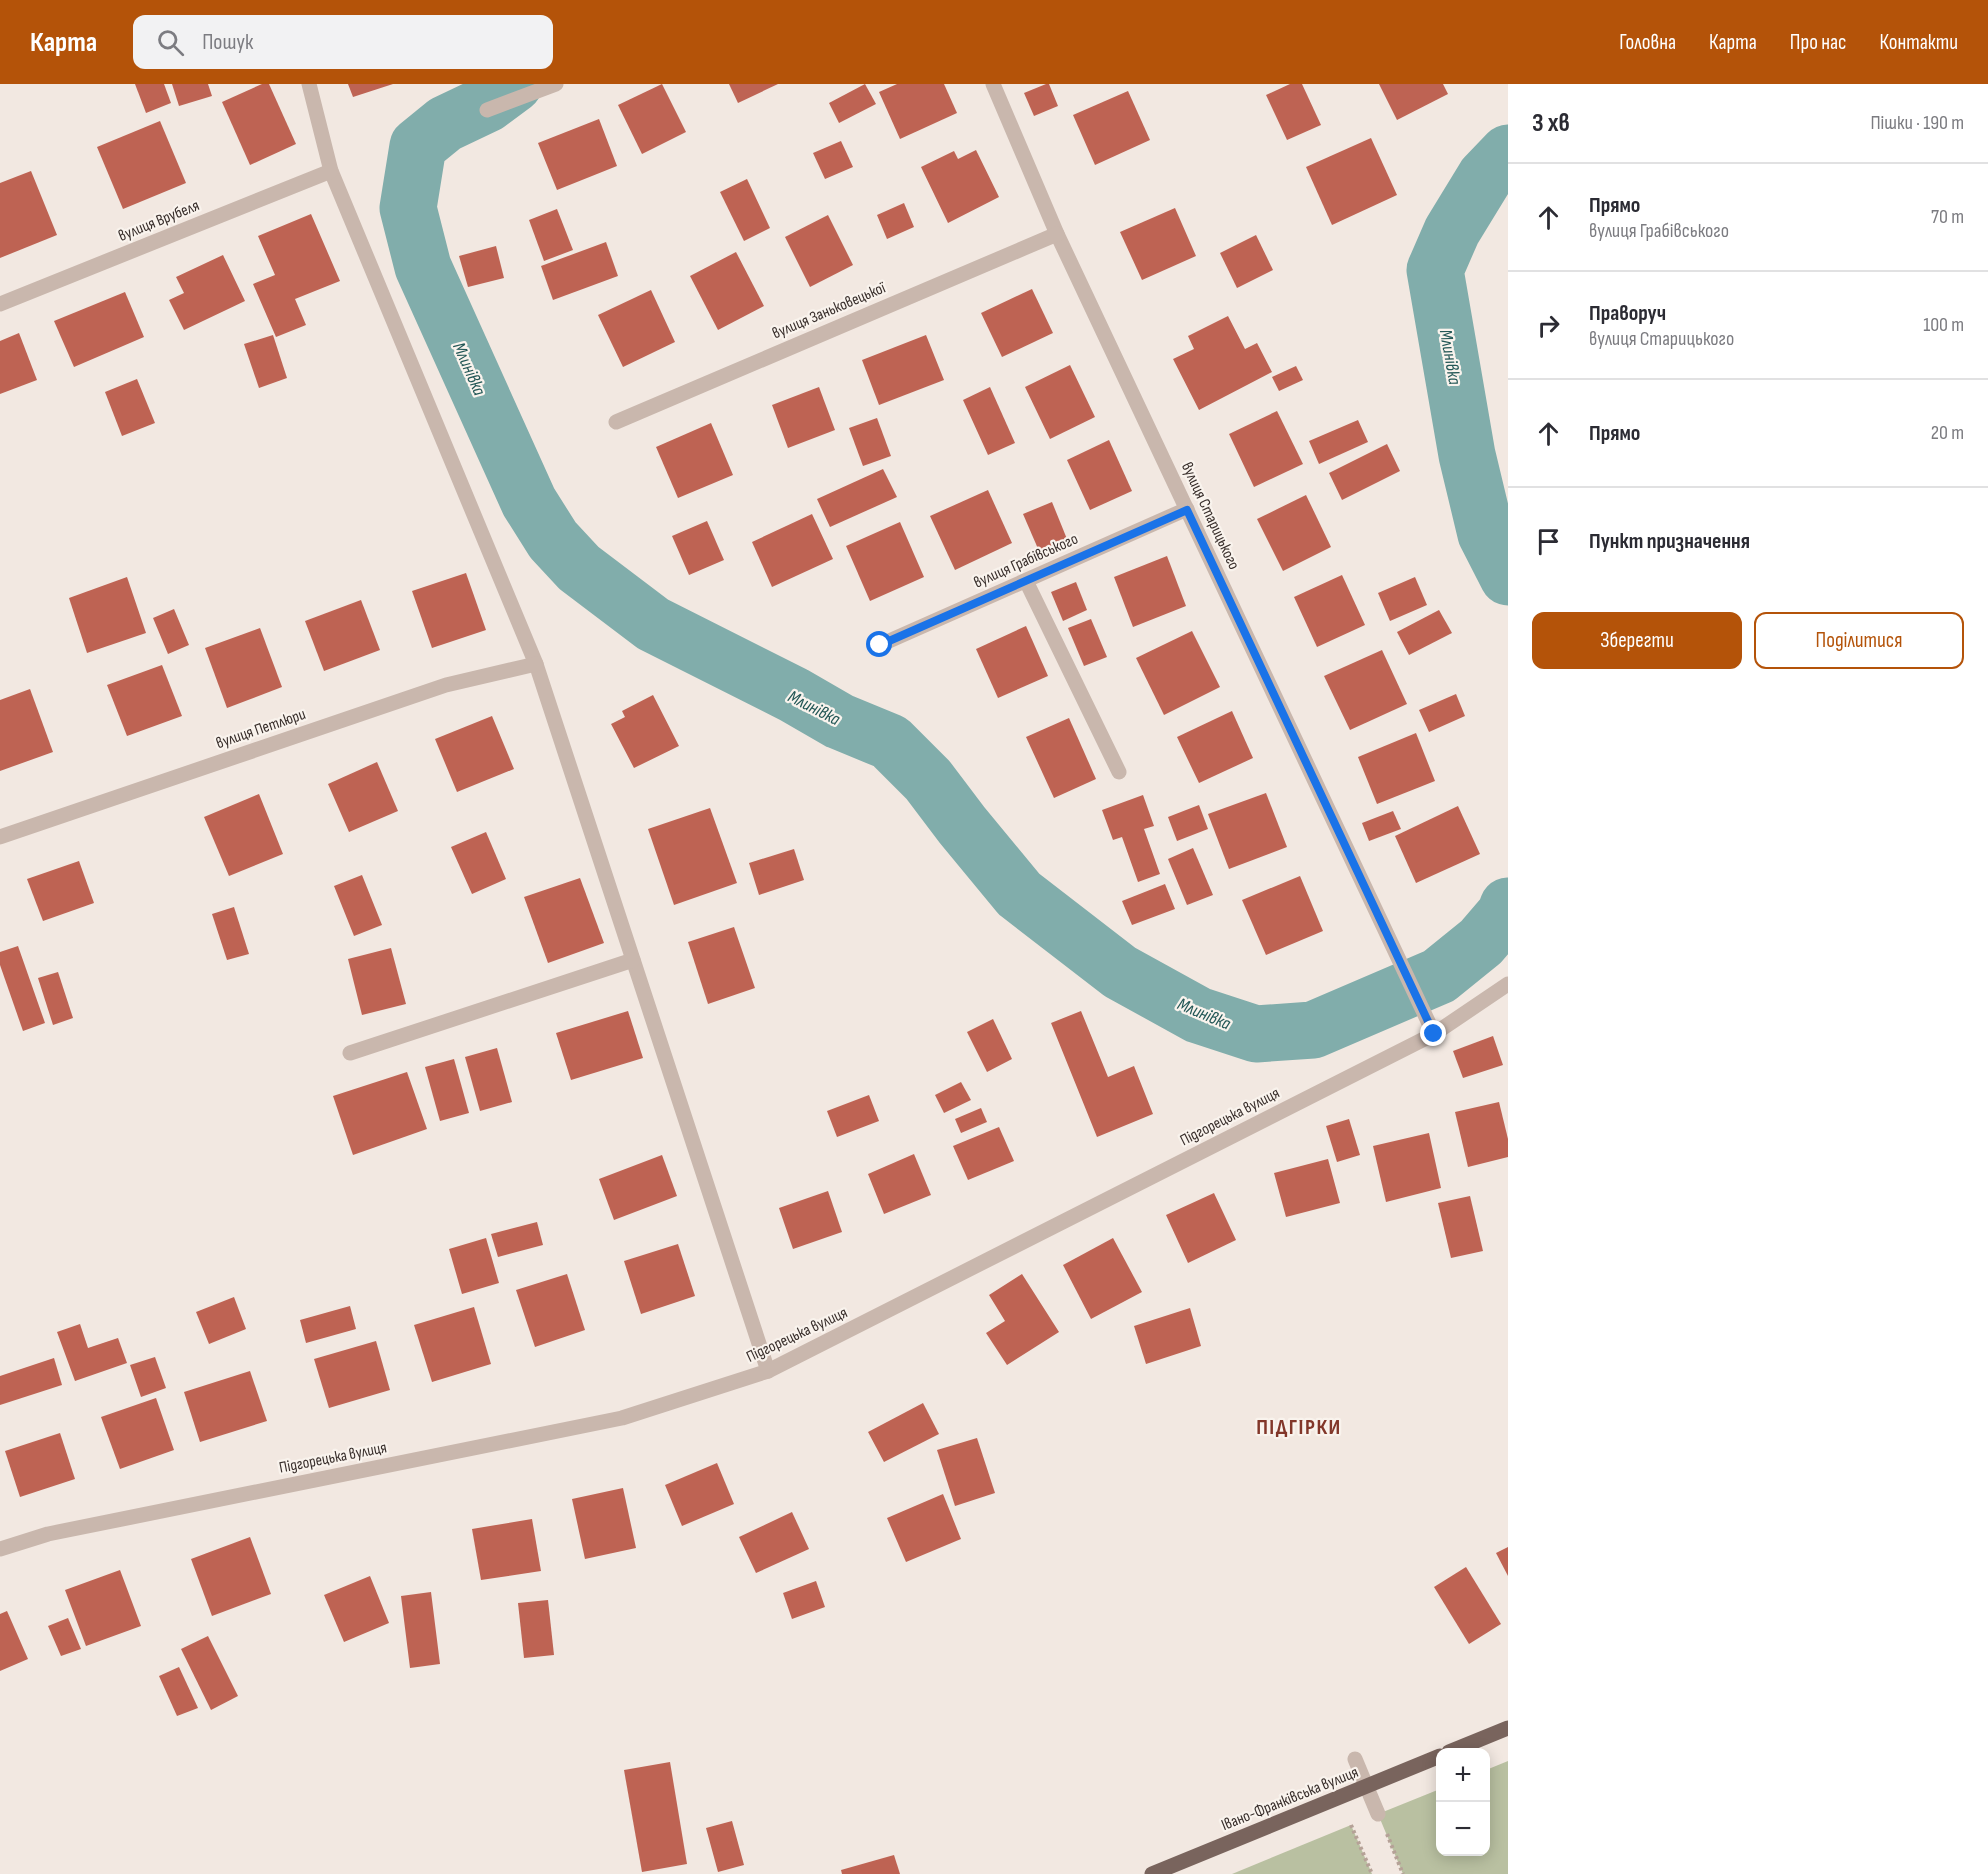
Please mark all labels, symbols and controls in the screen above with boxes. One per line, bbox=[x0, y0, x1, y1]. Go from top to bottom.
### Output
search box bbox=[133, 15, 553, 69]
text: Карта bbox=[30, 26, 97, 59]
icon: search bbox=[154, 26, 187, 59]
text: Пошук bbox=[202, 29, 253, 56]
text: Головна bbox=[1619, 30, 1676, 55]
text: Карта bbox=[1709, 30, 1757, 55]
text: Про нас bbox=[1790, 30, 1846, 55]
text: Контакти bbox=[1879, 30, 1958, 55]
text: 3 хв bbox=[1532, 108, 1570, 139]
text: Пішки · 190 m bbox=[1870, 111, 1964, 135]
text: Прямо bbox=[1589, 192, 1640, 219]
street label: вулиця Врубеля bbox=[116, 196, 202, 246]
icon: ahead bbox=[1532, 201, 1565, 234]
text: 70 m bbox=[1931, 205, 1964, 229]
text: вулиця Грабівського bbox=[1589, 219, 1729, 243]
street label: вулиця Заньковецької bbox=[770, 278, 889, 343]
text: Праворуч bbox=[1589, 300, 1666, 327]
icon: right bbox=[1532, 309, 1565, 342]
text: 100 m bbox=[1923, 313, 1964, 337]
text: вулиця Старицького bbox=[1589, 327, 1734, 351]
water label: Млинівка bbox=[1435, 328, 1465, 387]
water label: Млинівка bbox=[448, 339, 490, 399]
icon: ahead bbox=[1532, 417, 1565, 450]
text: Прямо bbox=[1589, 420, 1640, 447]
text: 20 m bbox=[1931, 421, 1964, 445]
street label: вулиця Старицького bbox=[1177, 459, 1243, 573]
icon: arrive bbox=[1532, 525, 1565, 558]
text: Пункт призначення bbox=[1589, 528, 1750, 555]
street label: вулиця Грабівського bbox=[971, 530, 1081, 592]
button: Зберегти bbox=[1532, 612, 1742, 669]
button: Поділитися bbox=[1754, 612, 1964, 669]
route start bbox=[866, 631, 892, 657]
water label: Млинівка bbox=[784, 686, 844, 730]
street label: вулиця Петлюри bbox=[214, 705, 308, 753]
water label: Млинівка bbox=[1174, 993, 1234, 1035]
route end bbox=[1420, 1020, 1446, 1046]
street label: Підгорецька вулиця bbox=[1177, 1084, 1283, 1150]
street label: Підгорецька вулиця bbox=[744, 1303, 850, 1367]
district label: ПІДГІРКИ bbox=[1256, 1414, 1342, 1441]
street label: Підгорецька вулиця bbox=[278, 1438, 388, 1478]
map controls bbox=[1436, 1748, 1490, 1856]
button: + bbox=[1436, 1748, 1490, 1802]
street label: Івано-Франківська вулиця bbox=[1219, 1763, 1361, 1835]
button: − bbox=[1436, 1802, 1490, 1856]

